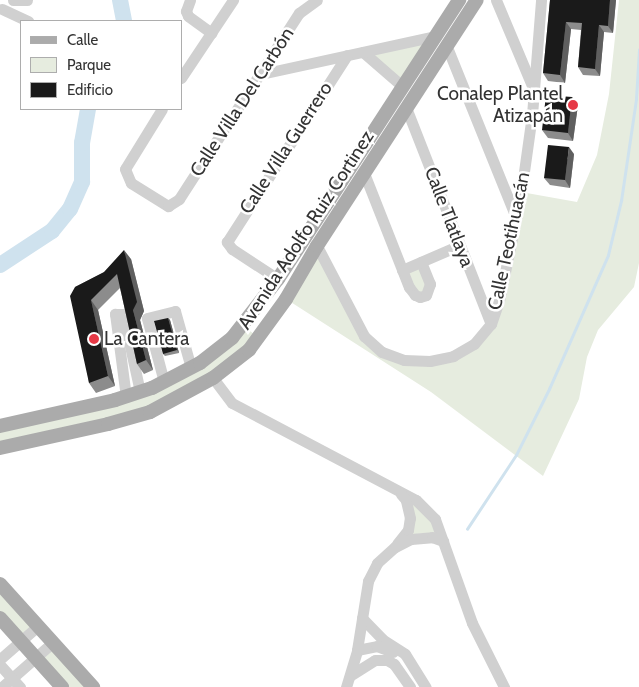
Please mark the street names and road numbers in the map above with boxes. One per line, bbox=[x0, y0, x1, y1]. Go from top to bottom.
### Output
street label: Calle Villa Del Carbón bbox=[185, 23, 299, 181]
street label: Calle Villa Guerrero bbox=[235, 78, 337, 218]
street label: Avenida Adolfo Ruiz Cortinez bbox=[233, 126, 379, 334]
street label: Calle Tlatlaya bbox=[419, 164, 479, 270]
street label: Calle Teotihuacán bbox=[483, 170, 535, 312]

